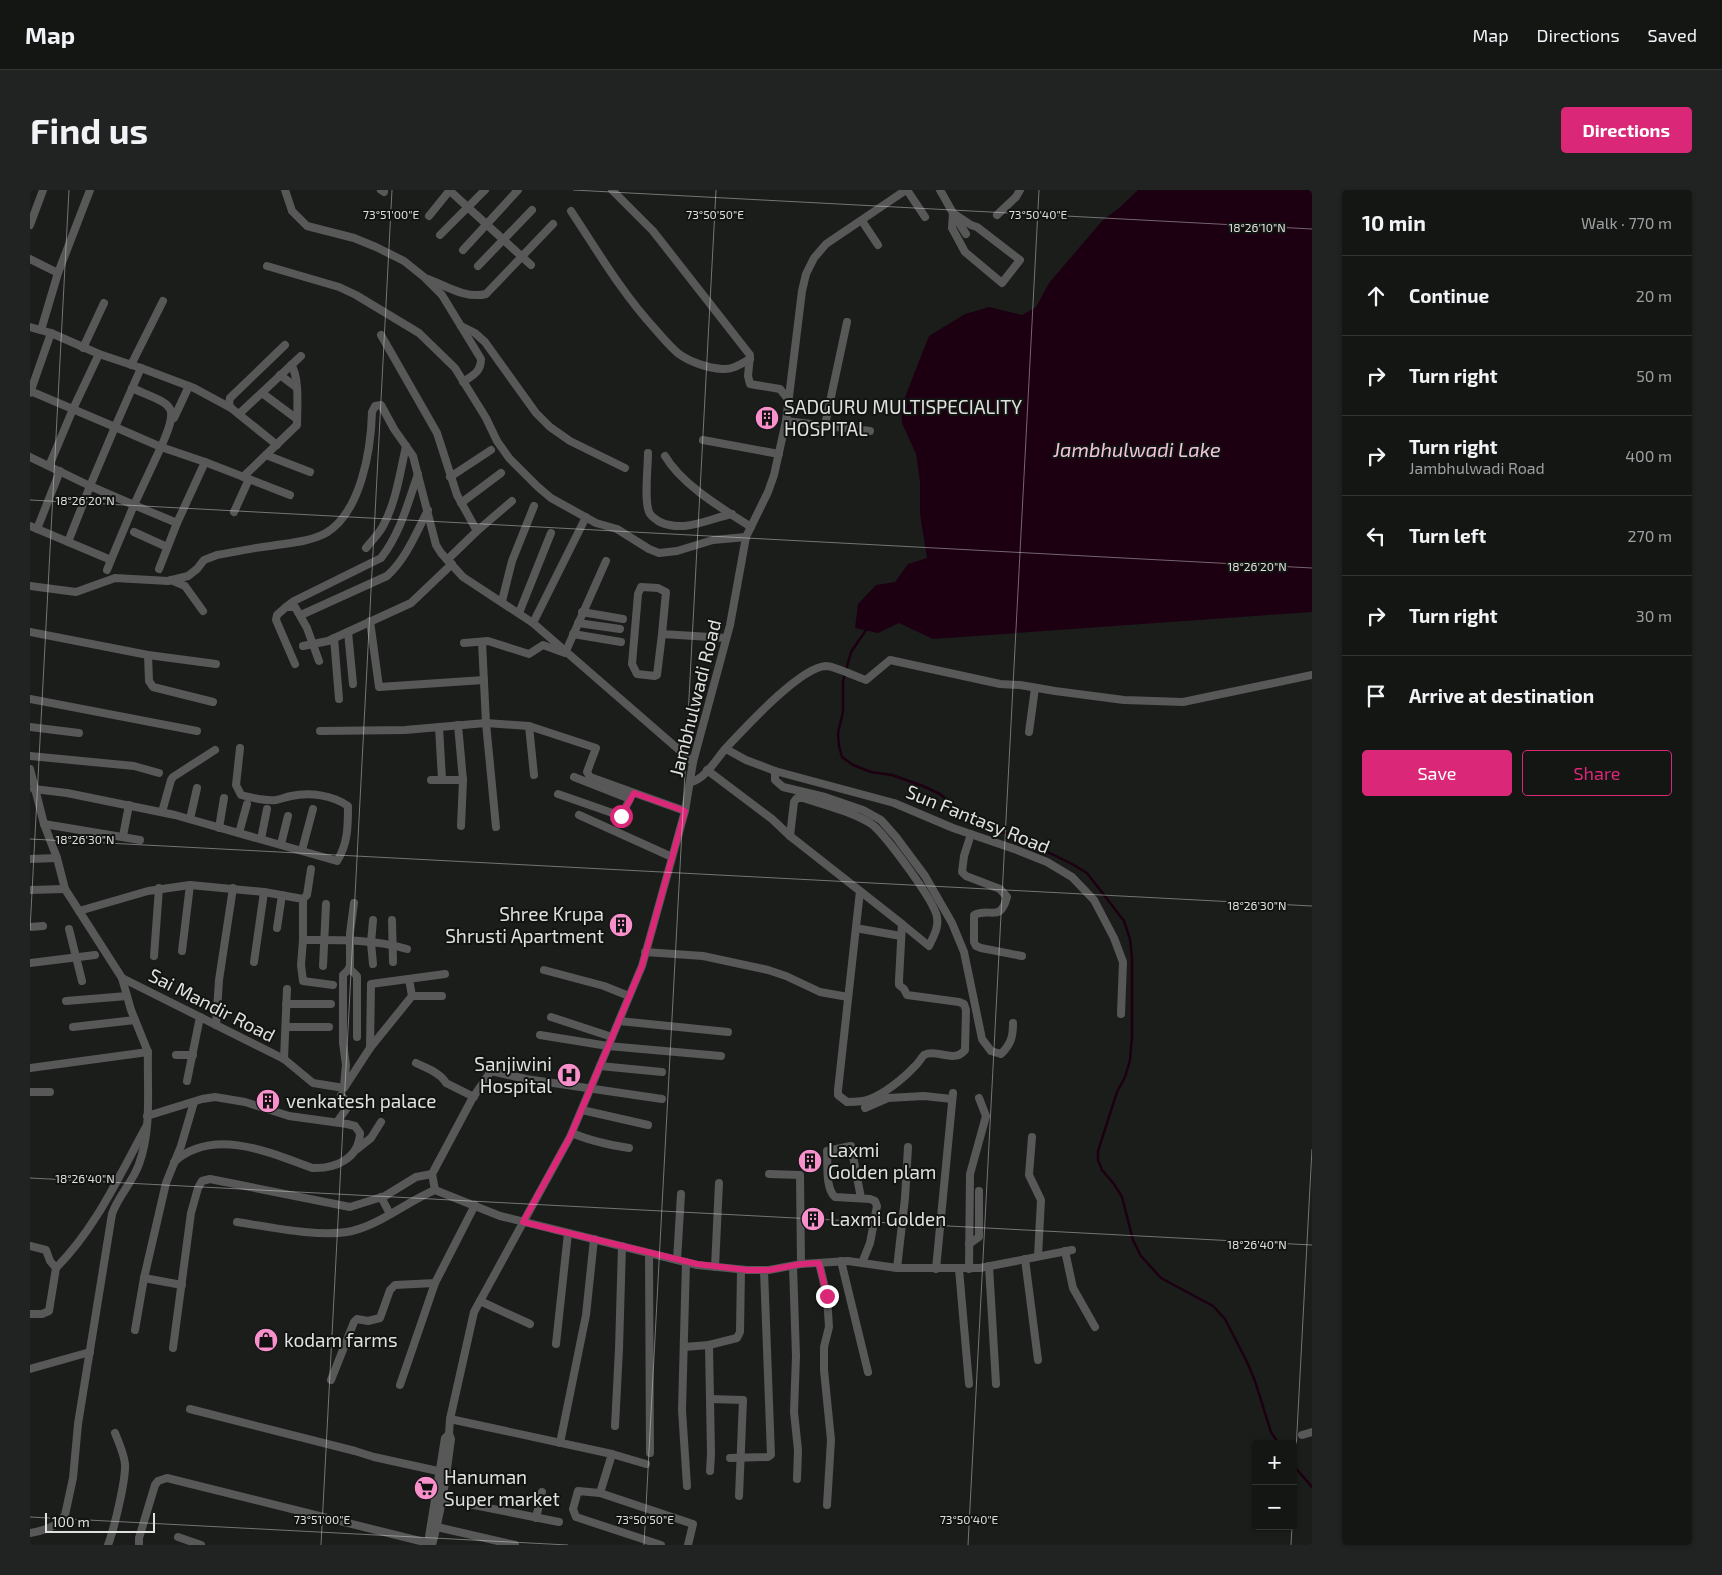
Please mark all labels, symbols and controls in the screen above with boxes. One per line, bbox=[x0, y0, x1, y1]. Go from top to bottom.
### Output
text: Map bbox=[25, 20, 75, 49]
text: Map bbox=[1472, 24, 1509, 46]
text: Directions bbox=[1537, 24, 1620, 46]
text: Saved bbox=[1648, 24, 1697, 46]
button: Directions bbox=[1561, 107, 1692, 153]
text: Find us bbox=[30, 109, 148, 151]
text: 73°51'00"E bbox=[363, 207, 419, 221]
text: 73°50'50"E bbox=[686, 207, 744, 221]
text: 73°50'40"E bbox=[1009, 207, 1068, 221]
text: 10 min bbox=[1362, 210, 1426, 235]
text: Walk · 770 m bbox=[1581, 213, 1672, 232]
text: 18°26'10"N bbox=[1228, 220, 1286, 234]
icon: ahead bbox=[1362, 282, 1390, 310]
text: Continue bbox=[1409, 284, 1489, 307]
text: 20 m bbox=[1636, 286, 1672, 305]
icon: right bbox=[1362, 362, 1390, 390]
text: Turn right bbox=[1409, 364, 1497, 387]
text: 50 m bbox=[1636, 366, 1672, 385]
place label: SADGURU MULTISPECIALITY HOSPITAL bbox=[784, 395, 1022, 440]
building icon: SADGURU MULTISPECIALITY HOSPITAL bbox=[754, 405, 780, 431]
text: Turn right bbox=[1409, 435, 1497, 458]
water label: Jambhulwadi Lake bbox=[1052, 437, 1221, 461]
icon: right bbox=[1362, 442, 1390, 470]
text: 400 m bbox=[1625, 446, 1672, 465]
text: Jambhulwadi Road bbox=[1409, 458, 1545, 477]
text: 18°26'20"N bbox=[55, 493, 115, 507]
icon: left bbox=[1362, 522, 1390, 550]
text: Turn left bbox=[1409, 524, 1486, 547]
text: 270 m bbox=[1628, 526, 1672, 545]
text: 18°26'20"N bbox=[1227, 559, 1287, 573]
icon: right bbox=[1362, 602, 1390, 630]
text: Turn right bbox=[1409, 604, 1497, 627]
text: 30 m bbox=[1636, 606, 1672, 625]
street label: Jambhulwadi Road bbox=[664, 617, 725, 779]
icon: arrive bbox=[1362, 682, 1390, 710]
text: Arrive at destination bbox=[1409, 684, 1594, 707]
button: Save bbox=[1362, 750, 1512, 796]
button: Share bbox=[1522, 750, 1672, 796]
street label: Sun Fantasy Road bbox=[903, 779, 1053, 858]
route start bbox=[610, 805, 633, 828]
text: 18°26'30"N bbox=[55, 832, 115, 846]
text: 18°26'30"N bbox=[1227, 898, 1287, 912]
place label: Shree Krupa Shrusti Apartment bbox=[445, 902, 604, 947]
building icon: Shree Krupa Shrusti Apartment bbox=[608, 912, 634, 938]
street label: Sai Mandir Road bbox=[145, 963, 279, 1046]
place label: Sanjiwini Hospital bbox=[474, 1052, 552, 1097]
hospital icon: Sanjiwini Hospital bbox=[556, 1062, 582, 1088]
building icon: venkatesh palace bbox=[255, 1088, 281, 1114]
place label: venkatesh palace bbox=[286, 1089, 437, 1112]
place label: Laxmi Golden plam bbox=[828, 1138, 936, 1183]
building icon: Laxmi Golden plam bbox=[797, 1148, 823, 1174]
text: 18°26'40"N bbox=[55, 1171, 115, 1185]
building icon: Laxmi Golden bbox=[800, 1206, 826, 1232]
place label: Laxmi Golden bbox=[830, 1207, 946, 1230]
text: 18°26'40"N bbox=[1227, 1237, 1287, 1251]
route end bbox=[816, 1285, 839, 1308]
shop icon: kodam farms bbox=[253, 1327, 279, 1353]
place label: kodam farms bbox=[284, 1328, 398, 1351]
map controls bbox=[1252, 1440, 1297, 1530]
button: + bbox=[1252, 1440, 1297, 1485]
place label: Hanuman Super market bbox=[444, 1465, 560, 1510]
supermarket icon: Hanuman Super market bbox=[413, 1475, 439, 1501]
button: − bbox=[1252, 1485, 1297, 1530]
scale bar bbox=[45, 1510, 155, 1533]
text: 73°51'00"E bbox=[294, 1512, 350, 1526]
text: 73°50'50"E bbox=[616, 1512, 674, 1526]
text: 73°50'40"E bbox=[940, 1512, 999, 1526]
text: 100 m bbox=[52, 1513, 90, 1530]

